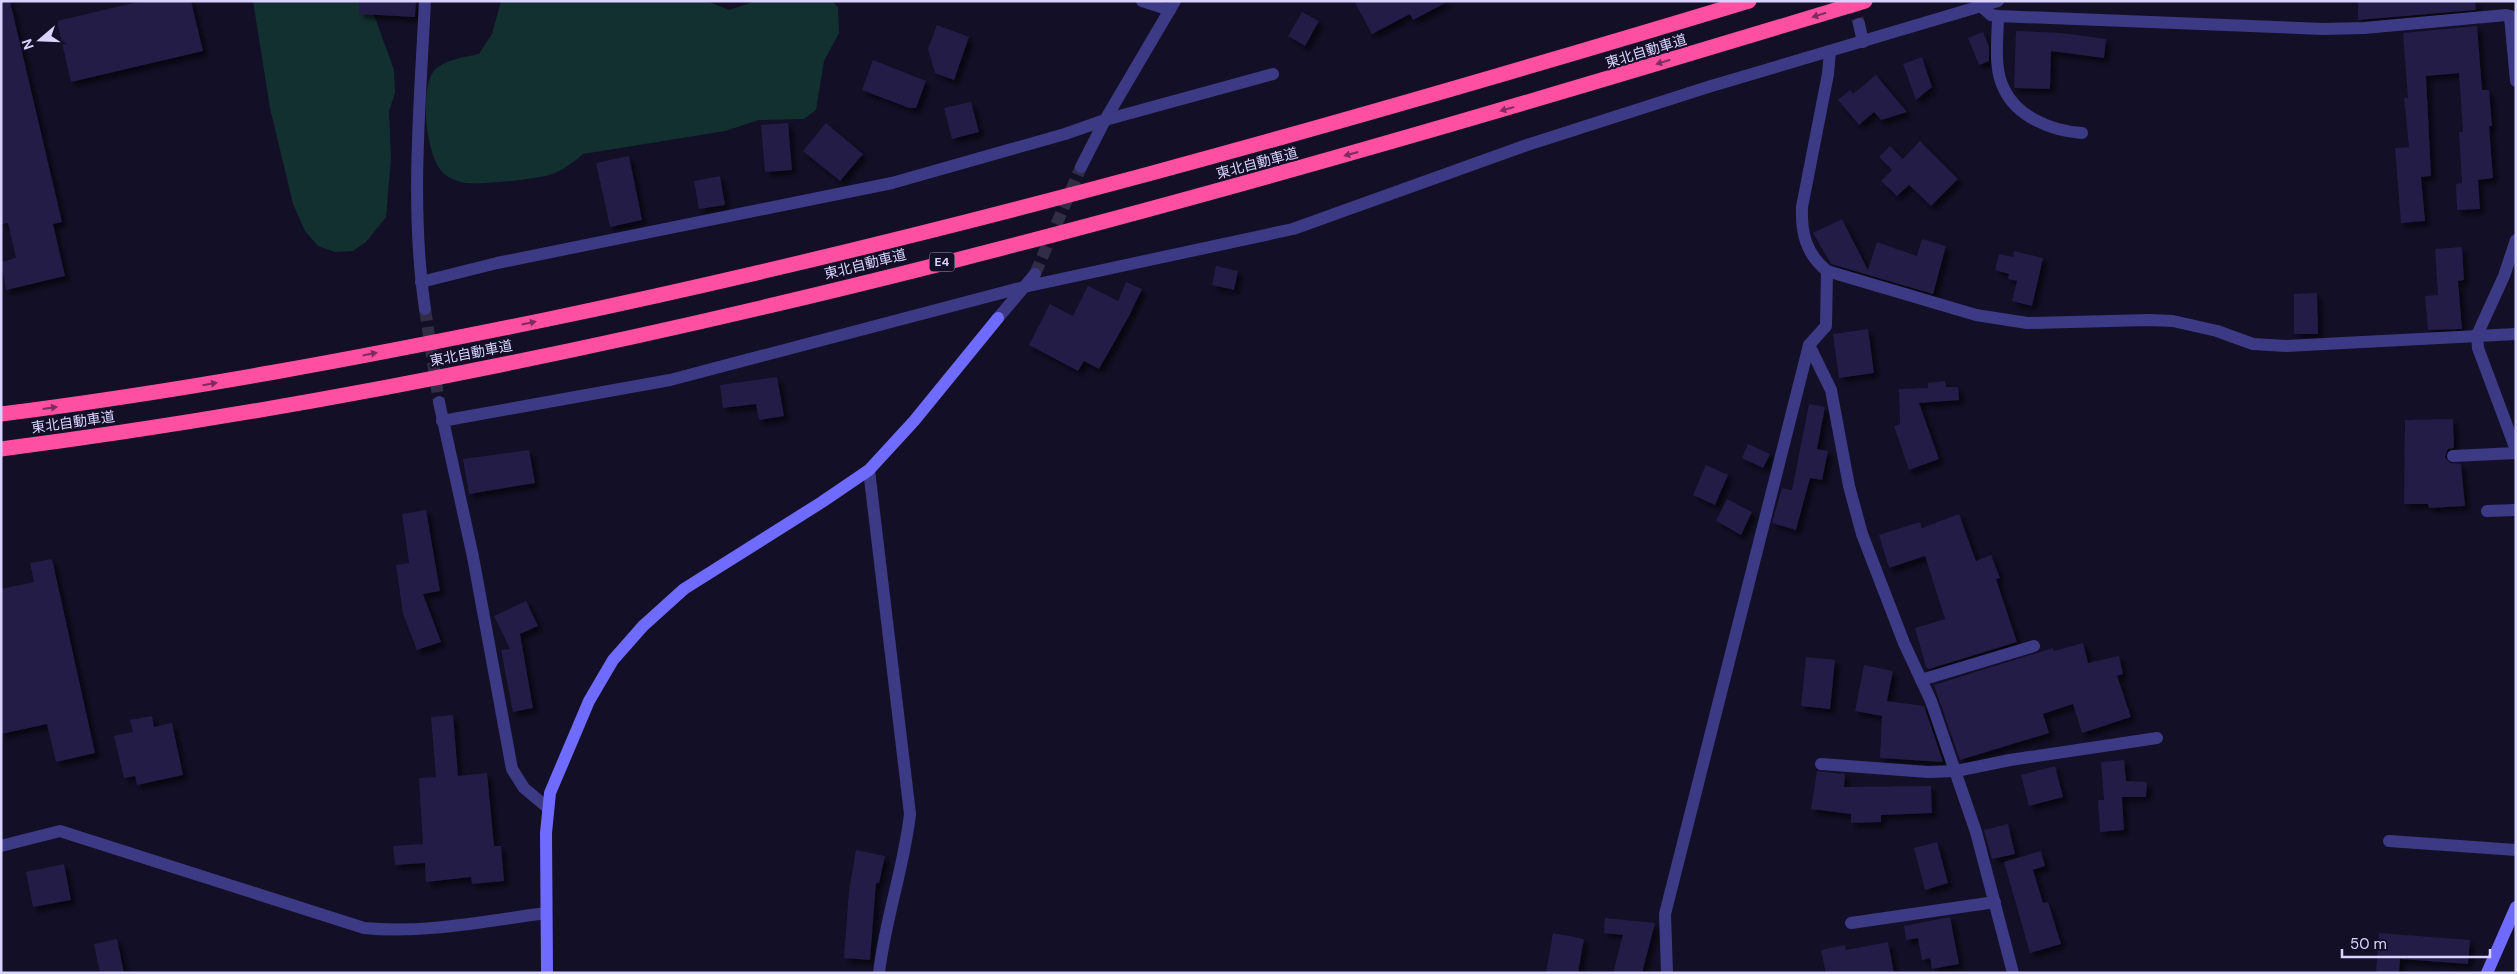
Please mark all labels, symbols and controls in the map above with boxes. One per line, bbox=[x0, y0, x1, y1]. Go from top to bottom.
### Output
one-way arrow bbox=[1811, 12, 1826, 20]
north arrow bbox=[15, 15, 65, 65]
street label: 東北自動車道 bbox=[1603, 30, 1689, 72]
text: N bbox=[18, 36, 38, 52]
one-way arrow bbox=[1655, 59, 1670, 67]
one-way arrow bbox=[1500, 105, 1515, 113]
street label: 東北自動車道 bbox=[1214, 143, 1300, 183]
one-way arrow bbox=[1344, 150, 1359, 158]
street label: 東北自動車道 bbox=[822, 245, 908, 283]
road number: E4 bbox=[930, 252, 954, 272]
one-way arrow bbox=[522, 319, 537, 327]
street label: 東北自動車道 bbox=[428, 336, 514, 370]
one-way arrow bbox=[363, 350, 379, 358]
one-way arrow bbox=[203, 380, 219, 388]
one-way arrow bbox=[42, 404, 58, 412]
street label: 東北自動車道 bbox=[30, 407, 116, 437]
scale bar bbox=[2342, 926, 2490, 958]
text: 50 m bbox=[2350, 934, 2387, 954]

